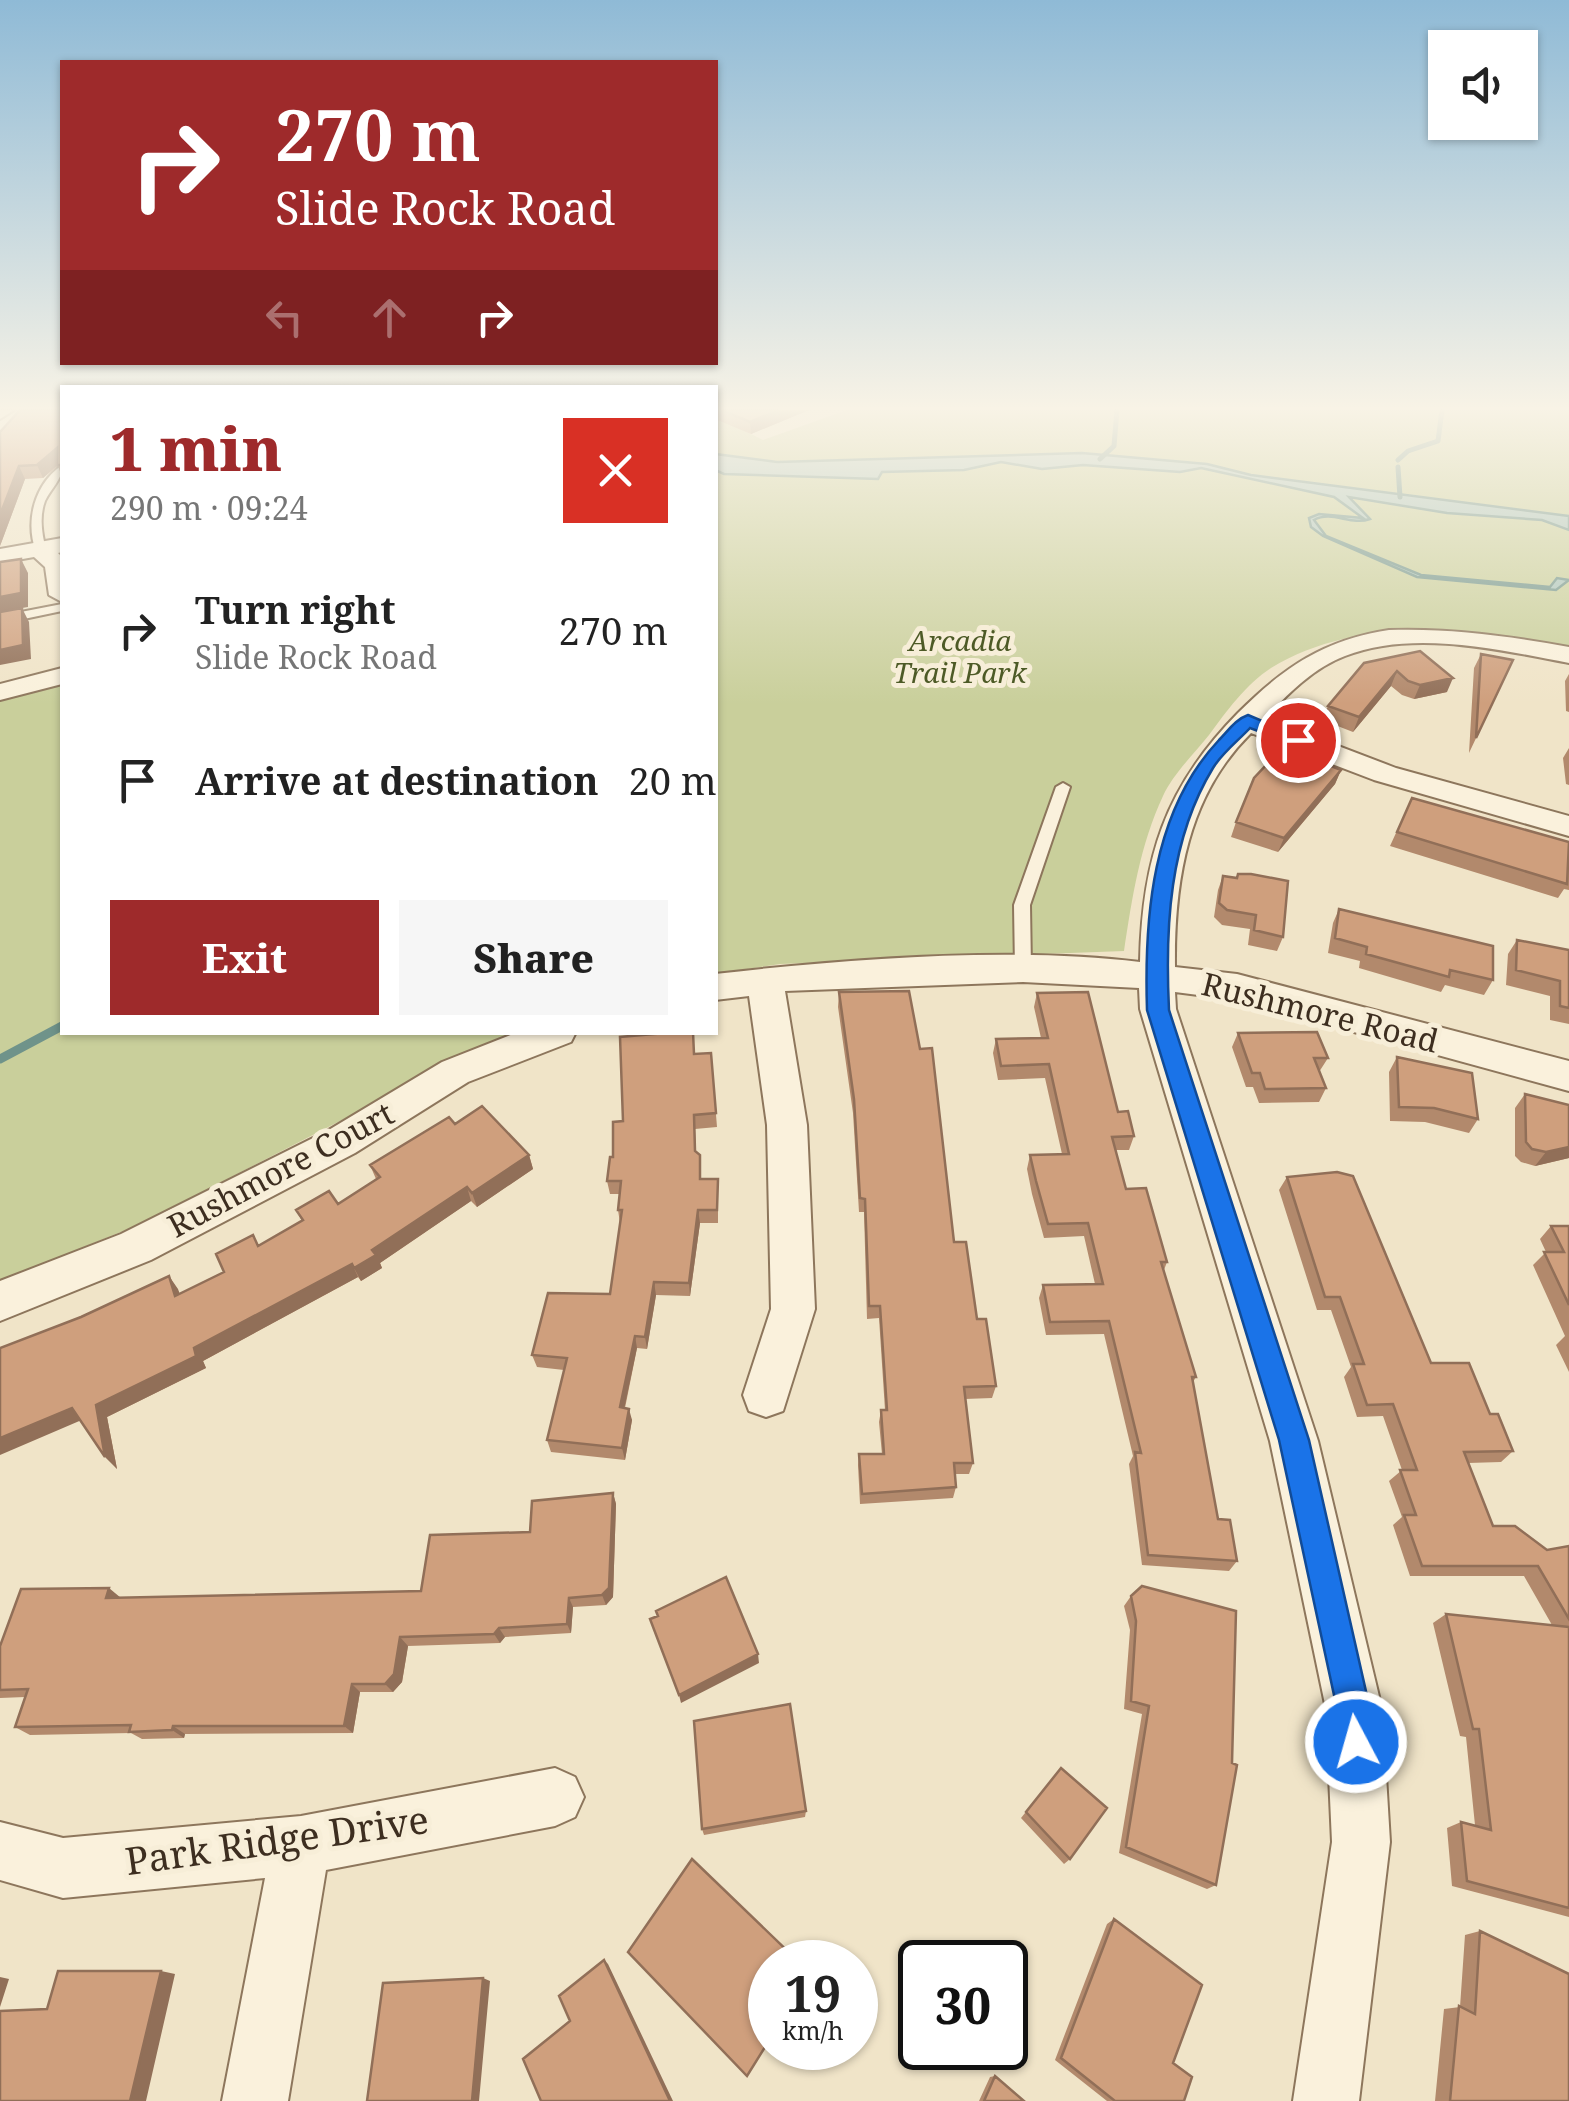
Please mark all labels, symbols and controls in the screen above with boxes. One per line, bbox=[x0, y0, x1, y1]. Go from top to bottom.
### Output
map controls bbox=[1428, 30, 1538, 140]
button: sound bbox=[1428, 30, 1538, 140]
text: 270 m bbox=[275, 86, 481, 182]
icon: right bbox=[110, 100, 240, 230]
text: Slide Rock Road bbox=[275, 177, 615, 238]
icon: left bbox=[257, 290, 312, 345]
icon: ahead bbox=[362, 290, 417, 345]
icon: right bbox=[467, 290, 522, 345]
text: 1 min bbox=[110, 407, 282, 489]
button: close bbox=[563, 418, 668, 523]
text: 290 m · 09:24 bbox=[110, 486, 308, 529]
text: Turn right bbox=[195, 583, 396, 635]
icon: right bbox=[110, 603, 165, 658]
text: 270 m bbox=[558, 604, 668, 656]
park label: Arcadia Trail Park bbox=[894, 621, 1027, 691]
text: Slide Rock Road bbox=[195, 635, 437, 678]
pin bbox=[1256, 698, 1341, 783]
icon: arrive bbox=[1271, 713, 1326, 768]
icon: arrive bbox=[110, 753, 165, 808]
text: Arrive at destination bbox=[195, 754, 599, 806]
text: 20 m bbox=[629, 754, 717, 806]
button: Exit bbox=[110, 900, 379, 1015]
button: Share bbox=[399, 900, 668, 1015]
street label: Rushmore Road bbox=[1198, 961, 1444, 1062]
street label: Rushmore Court bbox=[160, 1091, 401, 1246]
position arrow bbox=[1304, 1690, 1408, 1794]
street label: Park Ridge Drive bbox=[122, 1792, 432, 1886]
speed limit sign: 30 bbox=[898, 1940, 1028, 2070]
text: 19 bbox=[785, 1959, 841, 2027]
text: km/h bbox=[782, 2013, 844, 2047]

